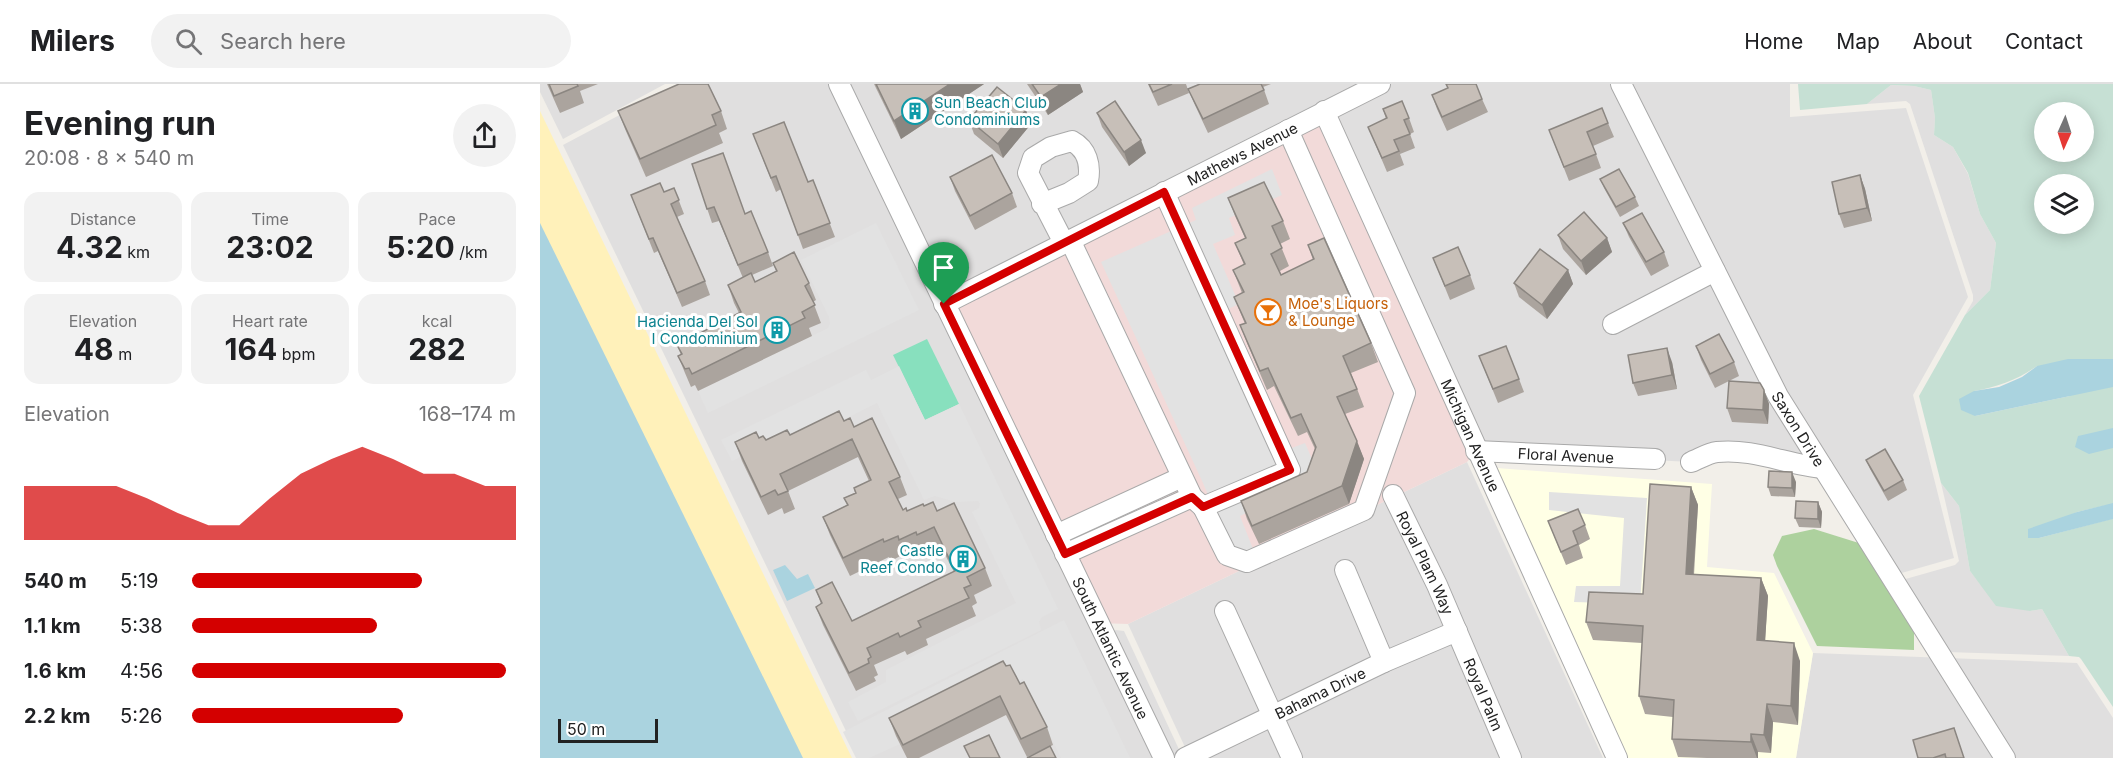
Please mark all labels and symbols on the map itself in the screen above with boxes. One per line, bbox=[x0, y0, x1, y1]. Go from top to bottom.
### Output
place label: Sun Beach Club Condominiums bbox=[934, 93, 1047, 129]
building icon: Sun Beach Club Condominiums bbox=[900, 96, 930, 126]
north arrow bbox=[2034, 102, 2094, 162]
street label: Mathews Avenue bbox=[1184, 118, 1301, 189]
pin bbox=[918, 242, 969, 304]
place label: Moe's Liquors & Lounge bbox=[1288, 294, 1389, 330]
bar icon: Moe's Liquors & Lounge bbox=[1253, 297, 1283, 327]
place label: Hacienda Del Sol I Condominium bbox=[637, 312, 758, 348]
building icon: Hacienda Del Sol I Condominium bbox=[762, 315, 792, 345]
street label: Michigan Avenue bbox=[1437, 376, 1505, 495]
street label: Saxon Drive bbox=[1768, 388, 1829, 470]
street label: Floral Avenue bbox=[1517, 443, 1614, 467]
street label: Royal Plam Way bbox=[1393, 508, 1458, 618]
place label: Castle Reef Condo bbox=[860, 541, 944, 577]
building icon: Castle Reef Condo bbox=[948, 544, 978, 574]
street label: South Atlantic Avenue bbox=[1069, 574, 1153, 722]
street label: Royal Palm bbox=[1460, 655, 1508, 734]
street label: Bahama Drive bbox=[1272, 663, 1369, 723]
scale bar bbox=[558, 716, 658, 744]

